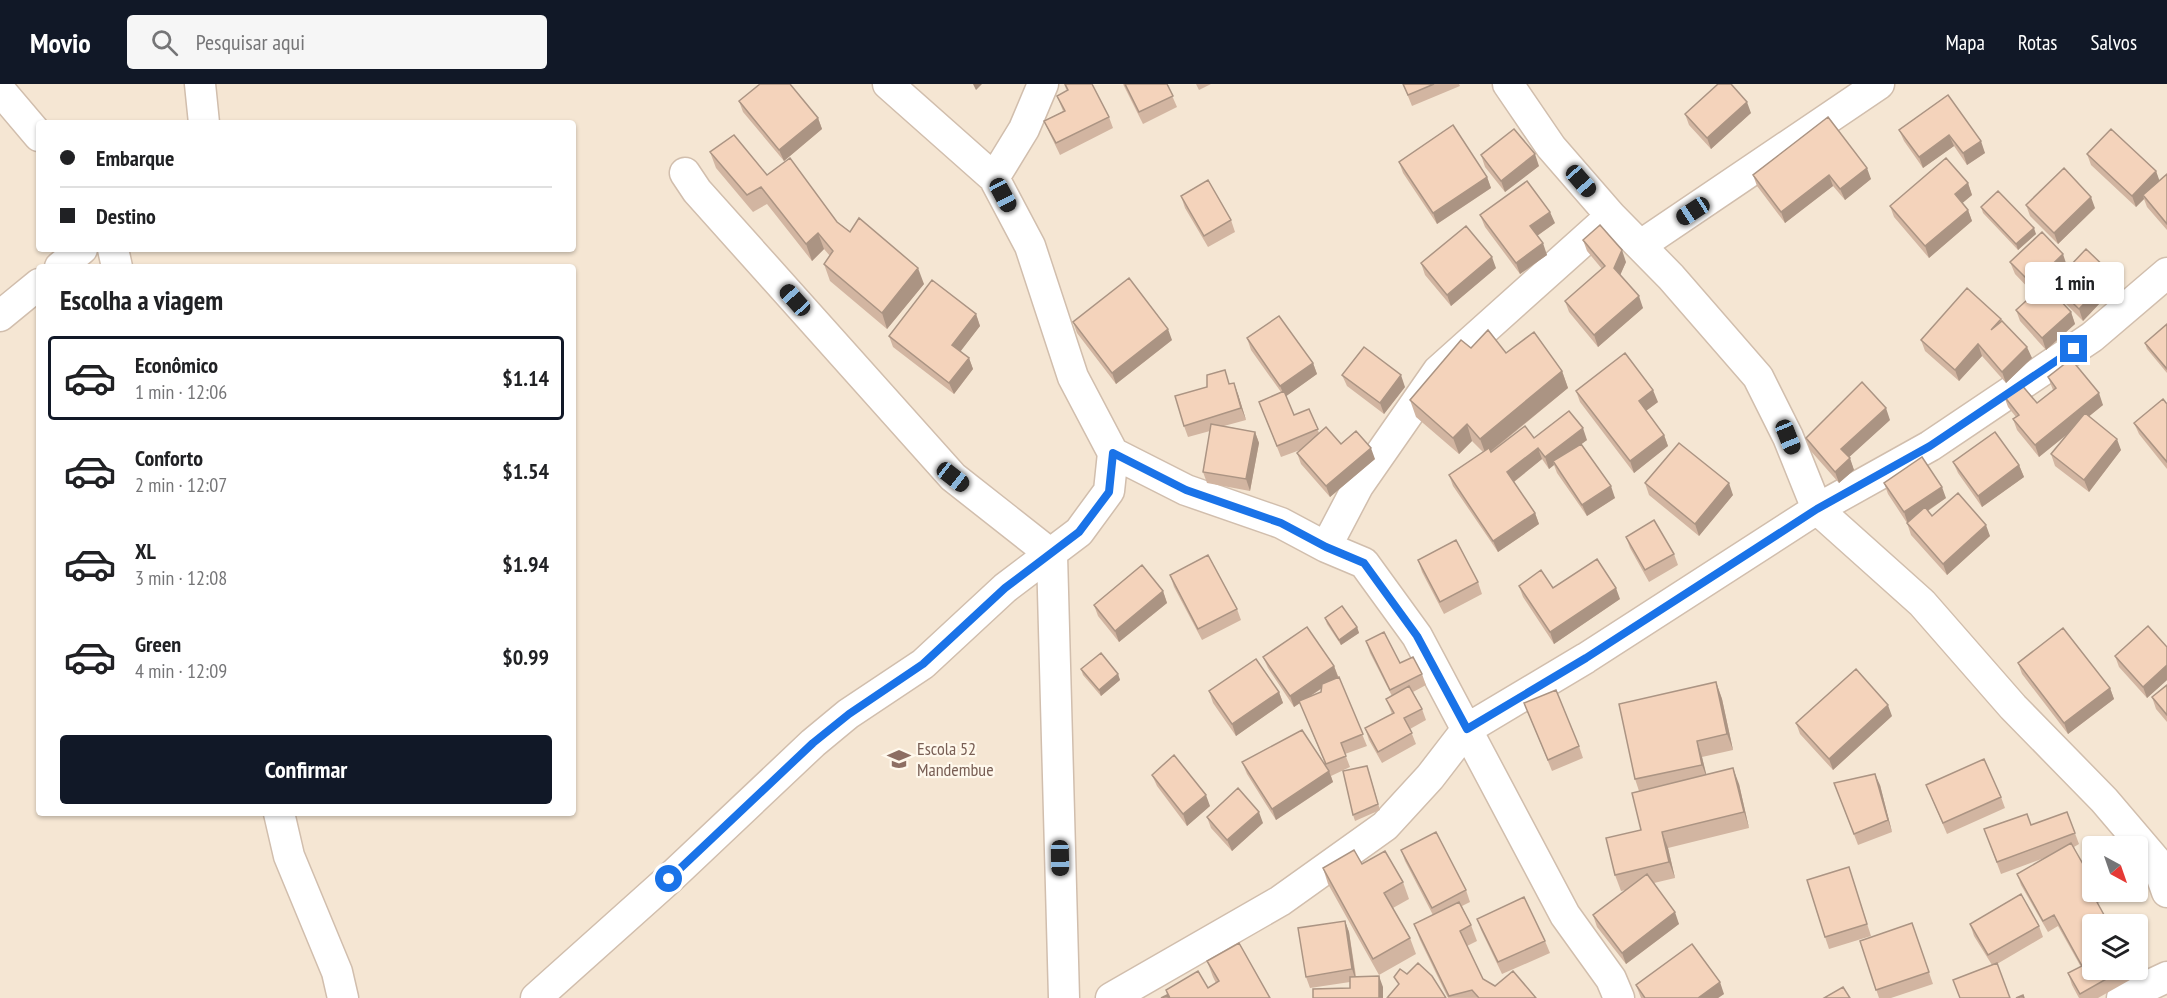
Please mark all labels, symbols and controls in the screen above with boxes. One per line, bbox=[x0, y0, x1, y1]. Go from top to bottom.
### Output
search box bbox=[127, 15, 547, 69]
text: Movio bbox=[30, 24, 91, 61]
icon: search bbox=[148, 26, 181, 59]
text: Pesquisar aqui bbox=[196, 28, 305, 56]
text: Mapa bbox=[1945, 29, 1985, 56]
text: Rotas bbox=[2018, 29, 2057, 56]
text: Salvos bbox=[2090, 29, 2137, 56]
text: Embarque bbox=[96, 144, 174, 172]
car bbox=[1562, 162, 1600, 200]
car bbox=[987, 175, 1019, 215]
car bbox=[1673, 194, 1713, 228]
text: Destino bbox=[96, 202, 156, 230]
callout: 1 min bbox=[2024, 262, 2124, 304]
text: 1 min bbox=[2054, 270, 2095, 296]
car bbox=[776, 281, 814, 319]
text: Escolha a viagem bbox=[60, 283, 223, 317]
route end bbox=[2060, 335, 2087, 362]
icon: car bbox=[63, 351, 117, 405]
text: Econômico bbox=[135, 351, 218, 379]
text: $1.14 bbox=[502, 364, 549, 392]
text: 1 min · 12:06 bbox=[135, 379, 227, 405]
car bbox=[1773, 417, 1803, 457]
icon: car bbox=[63, 444, 117, 498]
text: Conforto bbox=[135, 444, 203, 472]
text: $1.54 bbox=[502, 457, 549, 485]
car bbox=[933, 459, 973, 495]
text: 2 min · 12:07 bbox=[135, 472, 227, 498]
icon: car bbox=[63, 537, 117, 591]
text: XL bbox=[135, 537, 156, 565]
text: $1.94 bbox=[502, 550, 549, 578]
text: 3 min · 12:08 bbox=[135, 565, 227, 591]
icon: car bbox=[63, 630, 117, 684]
text: Green bbox=[135, 630, 181, 658]
text: $0.99 bbox=[502, 643, 549, 671]
text: 4 min · 12:09 bbox=[135, 658, 227, 684]
button: Confirmar bbox=[60, 735, 552, 804]
place label: Escola 52 Mandembue bbox=[917, 737, 994, 781]
school or university icon: Escola 52 Mandembue bbox=[886, 746, 912, 772]
north arrow bbox=[2082, 836, 2148, 902]
map controls bbox=[2082, 836, 2148, 980]
car bbox=[1051, 840, 1069, 876]
route start bbox=[655, 865, 682, 892]
button: layers bbox=[2082, 914, 2148, 980]

